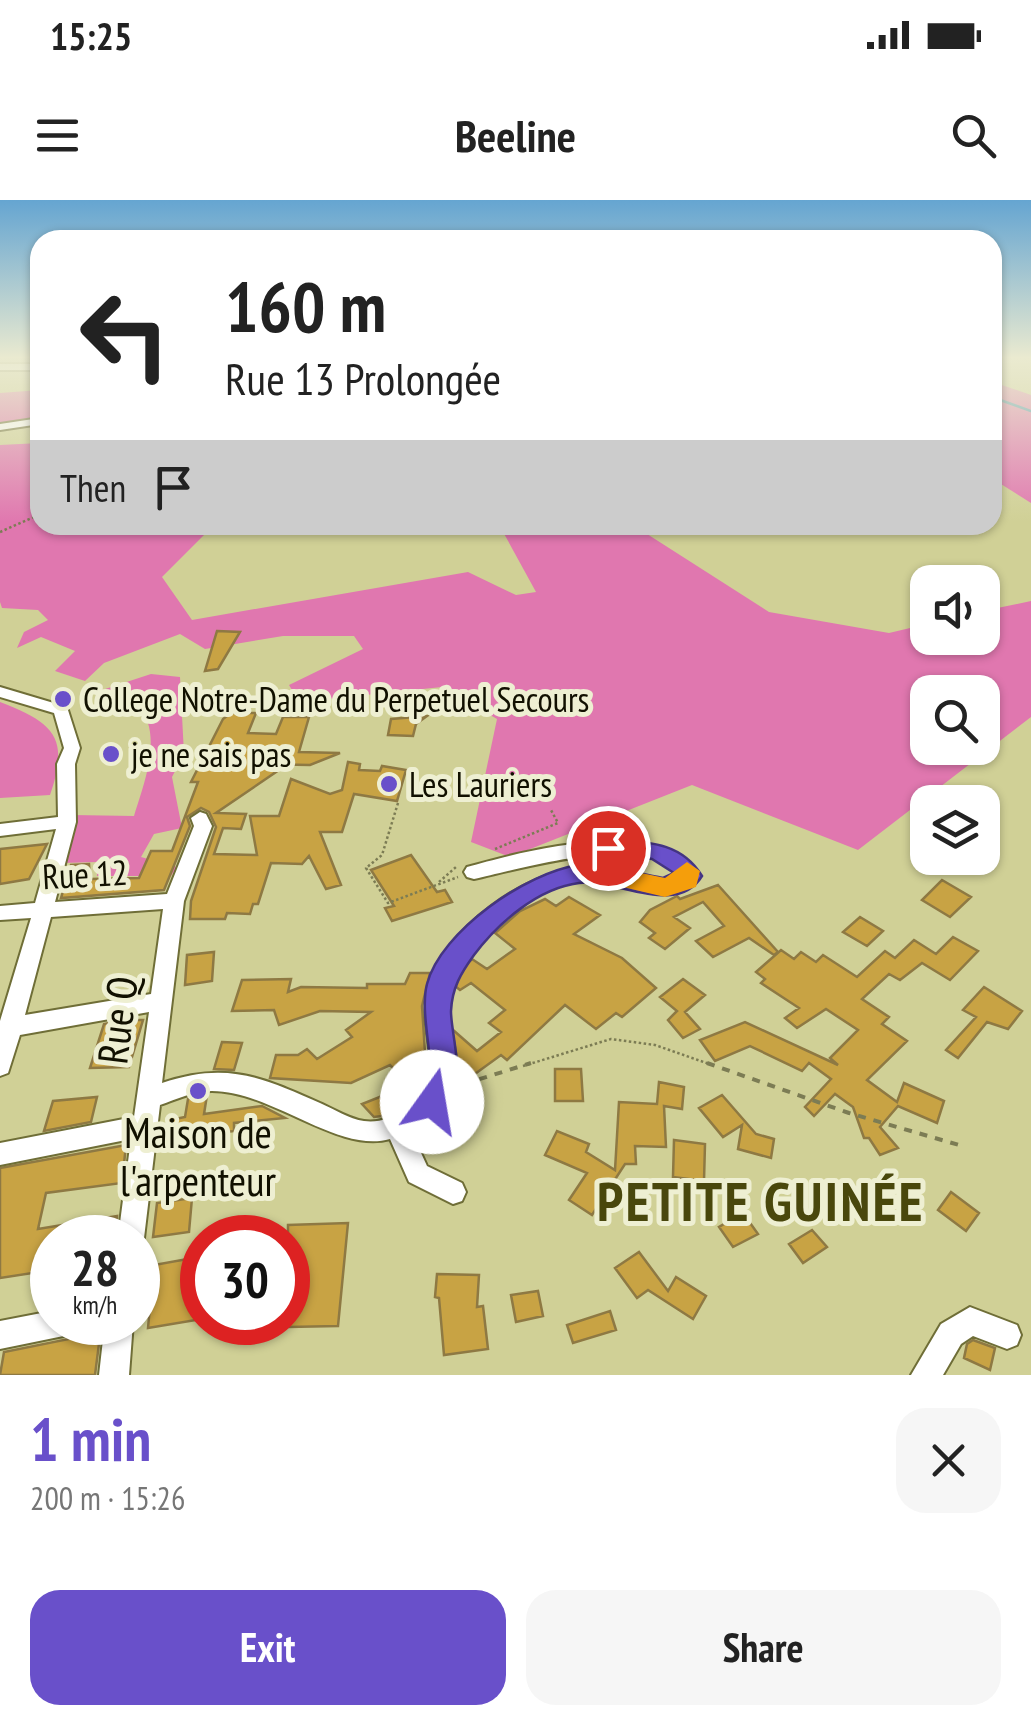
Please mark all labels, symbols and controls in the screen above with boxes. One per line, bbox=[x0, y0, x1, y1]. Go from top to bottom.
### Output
text: 15:25 bbox=[50, 11, 132, 60]
text: Beeline bbox=[455, 106, 576, 164]
icon: menu bbox=[30, 108, 85, 163]
icon: search bbox=[946, 108, 1001, 163]
text: 160 m bbox=[225, 261, 386, 351]
icon: left bbox=[60, 270, 190, 400]
text: Rue 13 Prolongée bbox=[225, 349, 501, 407]
icon: arrive bbox=[146, 460, 201, 515]
text: Then bbox=[60, 463, 126, 512]
map controls bbox=[910, 565, 1000, 875]
button: sound bbox=[910, 565, 1000, 655]
button: search bbox=[910, 675, 1000, 765]
place label: College Notre-Dame du Perpetuel Secours bbox=[83, 676, 589, 722]
marker: College Notre-Dame du Perpetuel Secours bbox=[52, 688, 74, 710]
place label: je ne sais pas bbox=[131, 731, 291, 777]
marker: je ne sais pas bbox=[100, 743, 122, 765]
place label: Les Lauriers bbox=[409, 761, 552, 807]
marker: Les Lauriers bbox=[378, 773, 400, 795]
button: layers bbox=[910, 785, 1000, 875]
pin bbox=[566, 806, 651, 891]
icon: arrive bbox=[581, 821, 636, 876]
street label: Rue 12 bbox=[41, 849, 129, 899]
street label: Rue Q bbox=[84, 972, 150, 1067]
position arrow bbox=[380, 1050, 484, 1154]
marker: Maison de l'arpenteur bbox=[187, 1080, 209, 1102]
place label: Maison de l'arpenteur bbox=[120, 1105, 276, 1208]
district label: PETITE GUINÉE bbox=[597, 1165, 925, 1236]
speed limit sign: 30 bbox=[180, 1215, 310, 1345]
text: 28 bbox=[71, 1235, 119, 1300]
text: km/h bbox=[73, 1289, 117, 1321]
text: 1 min bbox=[30, 1400, 151, 1478]
button: close bbox=[896, 1408, 1001, 1513]
text: 200 m · 15:26 bbox=[30, 1477, 185, 1519]
button: Exit bbox=[30, 1590, 506, 1705]
button: Share bbox=[526, 1590, 1001, 1705]

